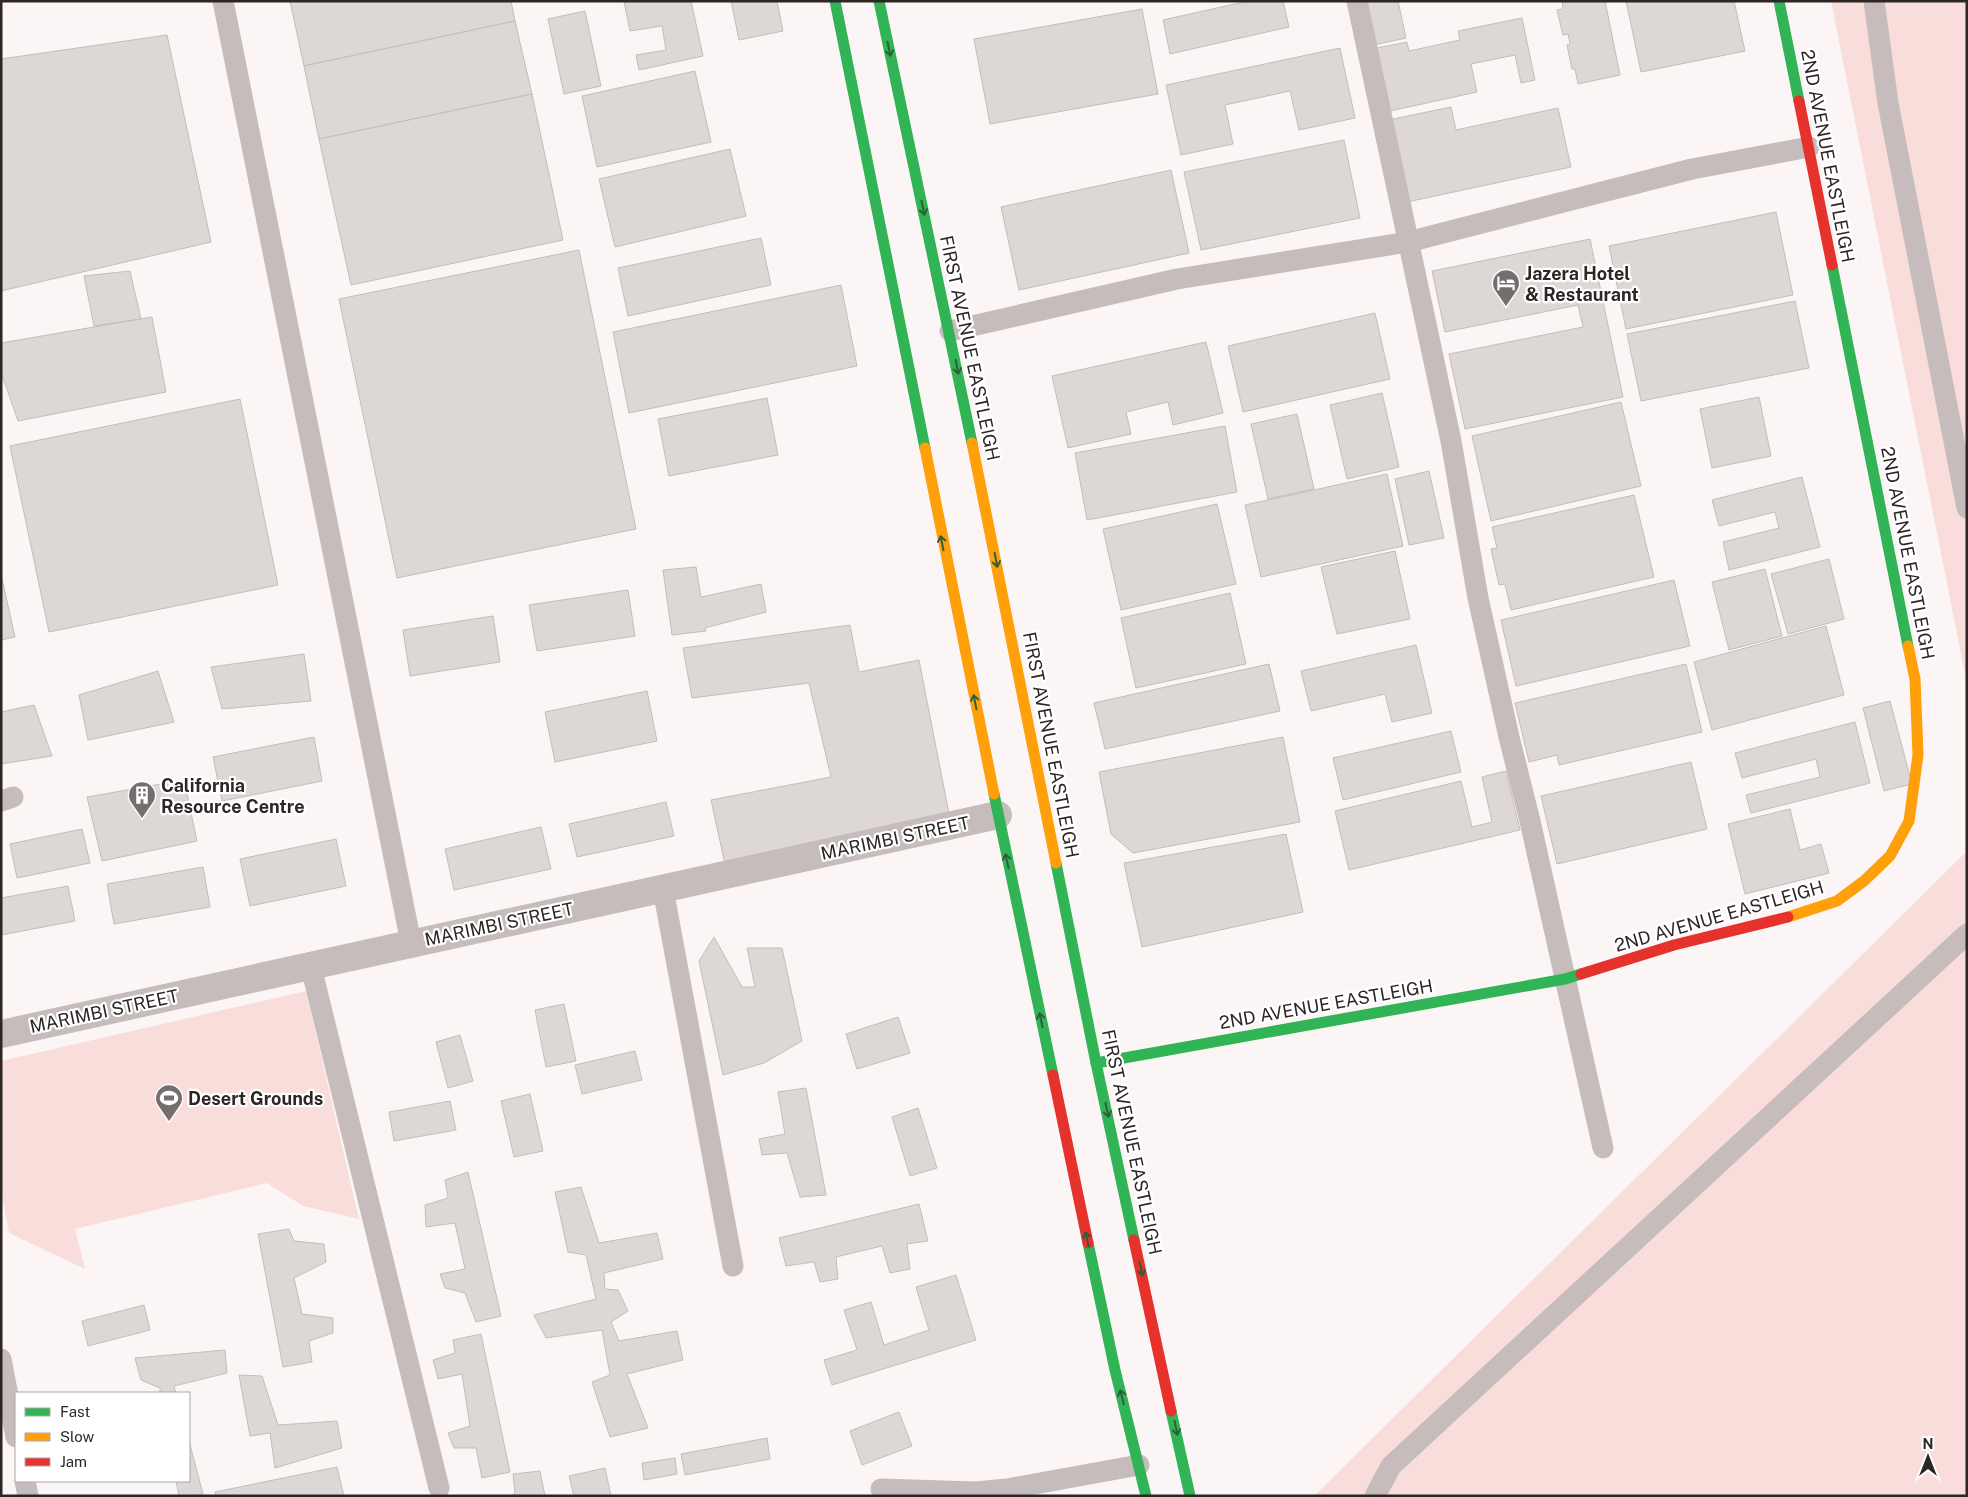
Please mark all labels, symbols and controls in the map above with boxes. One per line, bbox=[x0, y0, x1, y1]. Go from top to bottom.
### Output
one-way arrow bbox=[885, 40, 894, 56]
street label: 2ND AVENUE EASTLEIGH bbox=[1797, 48, 1859, 264]
one-way arrow bbox=[919, 199, 928, 215]
street label: FIRST AVENUE EASTLEIGH bbox=[936, 233, 1004, 463]
place label: Jazera Hotel & Restaurant bbox=[1525, 263, 1639, 305]
hotel icon: Jazera Hotel & Restaurant bbox=[1491, 268, 1521, 307]
one-way arrow bbox=[953, 358, 962, 374]
street label: 2ND AVENUE EASTLEIGH bbox=[1877, 445, 1939, 661]
one-way arrow bbox=[937, 535, 947, 551]
one-way arrow bbox=[992, 552, 1001, 568]
street label: FIRST AVENUE EASTLEIGH bbox=[1019, 630, 1083, 860]
one-way arrow bbox=[969, 694, 979, 710]
place label: California Resource Centre bbox=[161, 775, 305, 817]
building icon: California Resource Centre bbox=[127, 780, 157, 819]
street label: MARIMBI STREET bbox=[819, 812, 972, 864]
one-way arrow bbox=[1002, 853, 1011, 869]
street label: 2ND AVENUE EASTLEIGH bbox=[1612, 876, 1826, 956]
street label: MARIMBI STREET bbox=[423, 898, 576, 950]
street label: 2ND AVENUE EASTLEIGH bbox=[1217, 975, 1435, 1033]
street label: MARIMBI STREET bbox=[28, 985, 181, 1037]
one-way arrow bbox=[1036, 1012, 1045, 1028]
street label: FIRST AVENUE EASTLEIGH bbox=[1098, 1027, 1166, 1257]
sports icon: Desert Grounds bbox=[154, 1083, 184, 1122]
place label: Desert Grounds bbox=[188, 1088, 323, 1109]
one-way arrow bbox=[1102, 1102, 1112, 1118]
one-way arrow bbox=[1082, 1231, 1092, 1247]
one-way arrow bbox=[1137, 1261, 1146, 1277]
one-way arrow bbox=[1117, 1390, 1126, 1406]
legend bbox=[15, 1392, 190, 1482]
text: Fast bbox=[60, 1403, 90, 1420]
one-way arrow bbox=[1171, 1420, 1181, 1436]
text: Slow bbox=[60, 1428, 95, 1445]
north arrow bbox=[1903, 1432, 1953, 1482]
text: N bbox=[1923, 1436, 1933, 1452]
text: Jam bbox=[60, 1453, 87, 1470]

